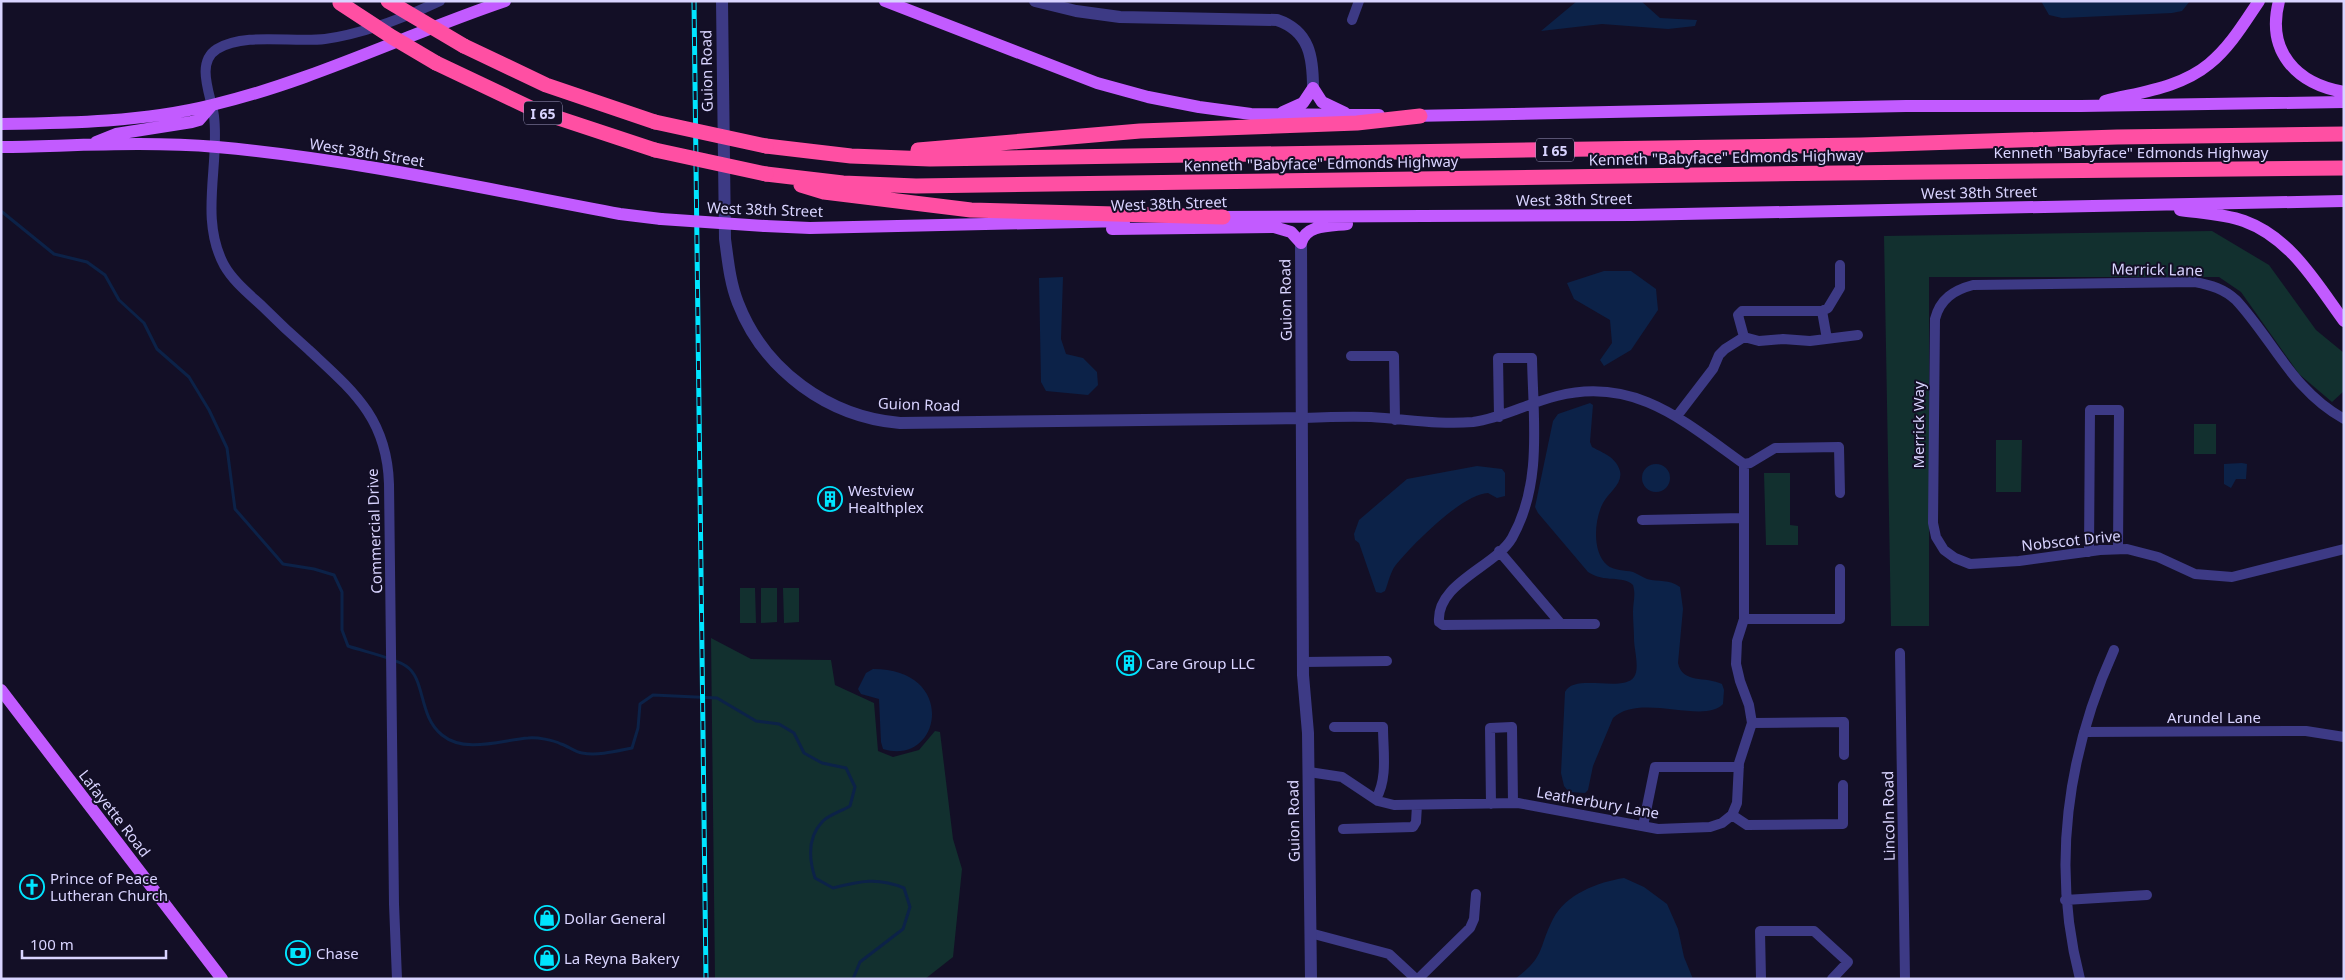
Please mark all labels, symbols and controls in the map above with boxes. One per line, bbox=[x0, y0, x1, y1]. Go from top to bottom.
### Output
street label: Guion Road bbox=[695, 30, 717, 112]
road number: I 65 bbox=[524, 102, 562, 125]
street label: West 38th Street bbox=[308, 133, 427, 171]
road number: I 65 bbox=[1536, 138, 1574, 162]
street label: Kenneth "Babyface" Edmonds Highway bbox=[1994, 142, 2269, 162]
street label: Kenneth "Babyface" Edmonds Highway bbox=[1588, 145, 1864, 169]
street label: Kenneth "Babyface" Edmonds Highway bbox=[1183, 151, 1459, 175]
street label: West 38th Street bbox=[1921, 181, 2038, 203]
street label: West 38th Street bbox=[1516, 188, 1633, 210]
street label: West 38th Street bbox=[1111, 191, 1228, 215]
street label: West 38th Street bbox=[707, 197, 824, 221]
street label: Merrick Lane bbox=[2111, 258, 2203, 280]
street label: Guion Road bbox=[1274, 259, 1296, 341]
street label: Merrick Way bbox=[1908, 381, 1928, 469]
street label: Guion Road bbox=[877, 393, 961, 415]
street label: Commercial Drive bbox=[362, 468, 386, 594]
place label: Westview Healthplex bbox=[848, 480, 924, 517]
building icon: Westview Healthplex bbox=[817, 486, 843, 512]
street label: Nobscot Drive bbox=[2020, 525, 2122, 555]
building icon: Care Group LLC bbox=[1116, 650, 1142, 676]
place label: Care Group LLC bbox=[1146, 653, 1256, 673]
street label: Arundel Lane bbox=[2167, 707, 2261, 727]
street label: Lafayette Road bbox=[75, 765, 155, 861]
street label: Lincoln Road bbox=[1877, 771, 1899, 861]
street label: Guion Road bbox=[1282, 780, 1304, 862]
street label: Leatherbury Lane bbox=[1535, 781, 1661, 823]
place label: Prince of Peace Lutheran Church bbox=[50, 868, 168, 905]
church icon: Prince of Peace Lutheran Church bbox=[19, 874, 45, 900]
shop icon: Dollar General bbox=[534, 905, 560, 931]
place label: Dollar General bbox=[564, 908, 666, 928]
scale bar bbox=[22, 928, 166, 960]
text: 100 m bbox=[30, 934, 74, 954]
bank icon: Chase bbox=[285, 940, 311, 966]
place label: Chase bbox=[316, 943, 359, 963]
shop icon: La Reyna Bakery bbox=[534, 945, 560, 971]
place label: La Reyna Bakery bbox=[564, 948, 680, 968]

